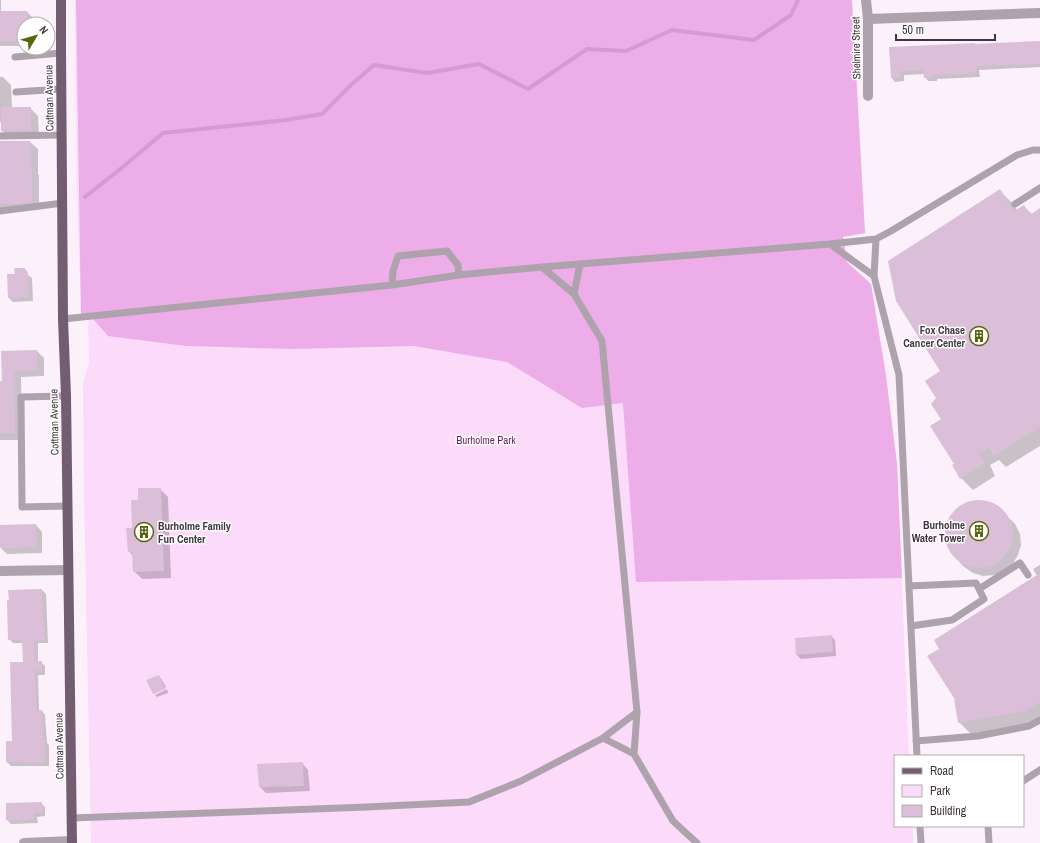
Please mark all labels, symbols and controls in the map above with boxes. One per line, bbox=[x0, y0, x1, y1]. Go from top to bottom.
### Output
north arrow bbox=[16, 16, 56, 56]
street label: Shelmire Street bbox=[848, 16, 864, 79]
scale bar bbox=[896, 16, 995, 42]
text: 50 m bbox=[902, 22, 924, 38]
text: N bbox=[36, 23, 51, 37]
street label: Cottman Avenue bbox=[41, 65, 57, 131]
place label: Fox Chase Cancer Center bbox=[903, 323, 965, 350]
building icon: Fox Chase Cancer Center bbox=[968, 325, 990, 347]
street label: Cottman Avenue bbox=[46, 389, 62, 455]
park label: Burholme Park bbox=[456, 433, 516, 447]
place label: Burholme Water Tower bbox=[912, 518, 965, 545]
place label: Burholme Family Fun Center bbox=[158, 519, 231, 546]
building icon: Burholme Water Tower bbox=[968, 520, 990, 542]
building icon: Burholme Family Fun Center bbox=[133, 521, 155, 543]
street label: Cottman Avenue bbox=[51, 713, 67, 779]
legend bbox=[894, 755, 1024, 827]
text: Road bbox=[930, 763, 954, 779]
text: Park bbox=[930, 783, 950, 799]
text: Building bbox=[930, 803, 967, 819]

